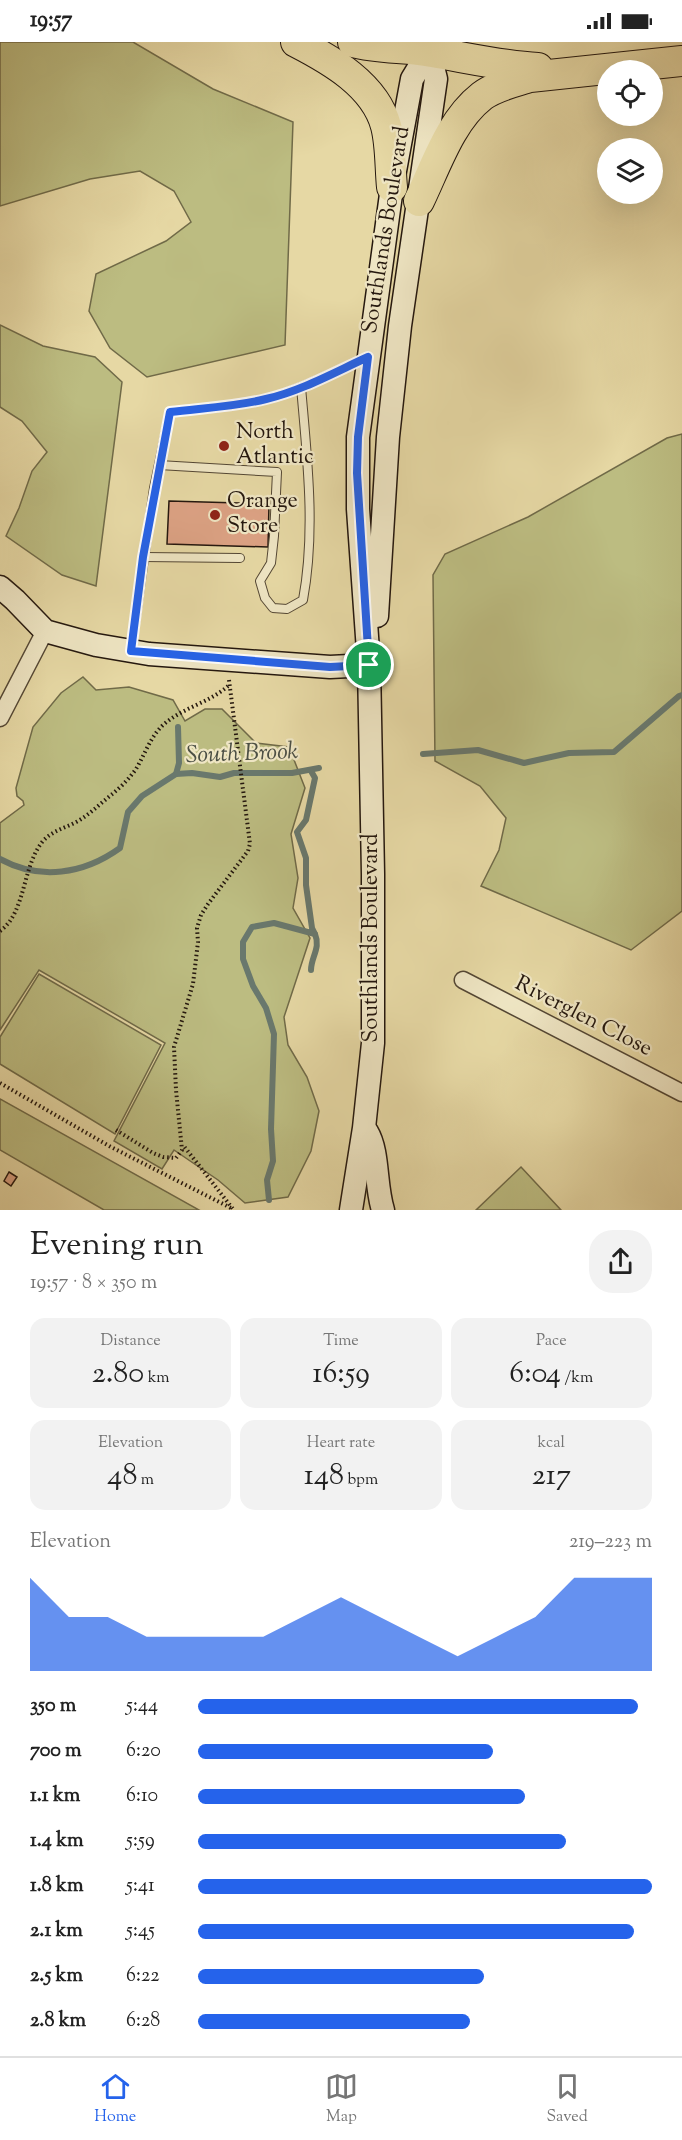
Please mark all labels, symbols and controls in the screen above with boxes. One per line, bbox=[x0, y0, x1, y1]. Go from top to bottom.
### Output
text: 19:57 bbox=[30, 5, 72, 37]
map controls bbox=[597, 60, 663, 204]
button: locate bbox=[597, 60, 663, 126]
street label: Southlands Boulevard bbox=[355, 124, 419, 336]
button: layers bbox=[597, 138, 663, 204]
place label: North Atlantic bbox=[236, 417, 314, 474]
marker: North Atlantic bbox=[217, 439, 231, 453]
place label: Orange Store bbox=[227, 486, 298, 543]
marker: Orange Store bbox=[208, 508, 222, 522]
pin bbox=[343, 639, 394, 690]
icon: arrive bbox=[352, 648, 385, 681]
water label: South Brook bbox=[185, 735, 299, 773]
street label: Southlands Boulevard bbox=[356, 833, 388, 1043]
street label: Riverglen Close bbox=[509, 969, 657, 1065]
text: Evening run bbox=[30, 1222, 204, 1270]
button: share bbox=[589, 1230, 652, 1293]
text: 19:57 · 8 × 350 m bbox=[30, 1269, 157, 1298]
text: Distance bbox=[100, 1330, 161, 1353]
text: Time bbox=[323, 1330, 359, 1353]
text: Pace bbox=[536, 1330, 567, 1353]
text: 2.80 bbox=[92, 1353, 144, 1396]
text: 16:59 bbox=[312, 1353, 370, 1396]
text: 6:04 bbox=[509, 1353, 561, 1396]
text: km bbox=[144, 1367, 170, 1390]
text: /km bbox=[561, 1367, 593, 1390]
text: Elevation bbox=[98, 1432, 163, 1455]
text: Heart rate bbox=[307, 1432, 375, 1455]
text: kcal bbox=[538, 1432, 565, 1455]
text: 48 bbox=[107, 1455, 137, 1498]
text: 148 bbox=[304, 1455, 344, 1498]
text: 217 bbox=[532, 1455, 571, 1498]
text: m bbox=[137, 1469, 154, 1492]
text: bpm bbox=[344, 1469, 378, 1492]
text: Elevation bbox=[30, 1528, 111, 1557]
text: 219–223 m bbox=[569, 1528, 652, 1557]
text: 350 m bbox=[30, 1692, 76, 1721]
text: 5:44 bbox=[126, 1692, 158, 1721]
text: 700 m bbox=[30, 1737, 82, 1766]
text: 6:20 bbox=[126, 1737, 161, 1766]
text: 1.1 km bbox=[30, 1782, 80, 1811]
text: 6:10 bbox=[126, 1782, 158, 1811]
text: 1.4 km bbox=[30, 1827, 84, 1856]
text: 5:59 bbox=[126, 1827, 155, 1856]
text: 1.8 km bbox=[30, 1872, 84, 1901]
text: 5:41 bbox=[126, 1872, 155, 1901]
text: 2.1 km bbox=[30, 1917, 83, 1946]
text: 5:45 bbox=[126, 1917, 155, 1946]
text: 2.5 km bbox=[30, 1962, 83, 1991]
text: 6:22 bbox=[126, 1962, 160, 1991]
text: 2.8 km bbox=[30, 2007, 86, 2036]
text: 6:28 bbox=[126, 2007, 160, 2036]
tab: Home bbox=[94, 2070, 136, 2129]
tab: Map bbox=[325, 2070, 358, 2129]
tab: Saved bbox=[547, 2070, 588, 2129]

